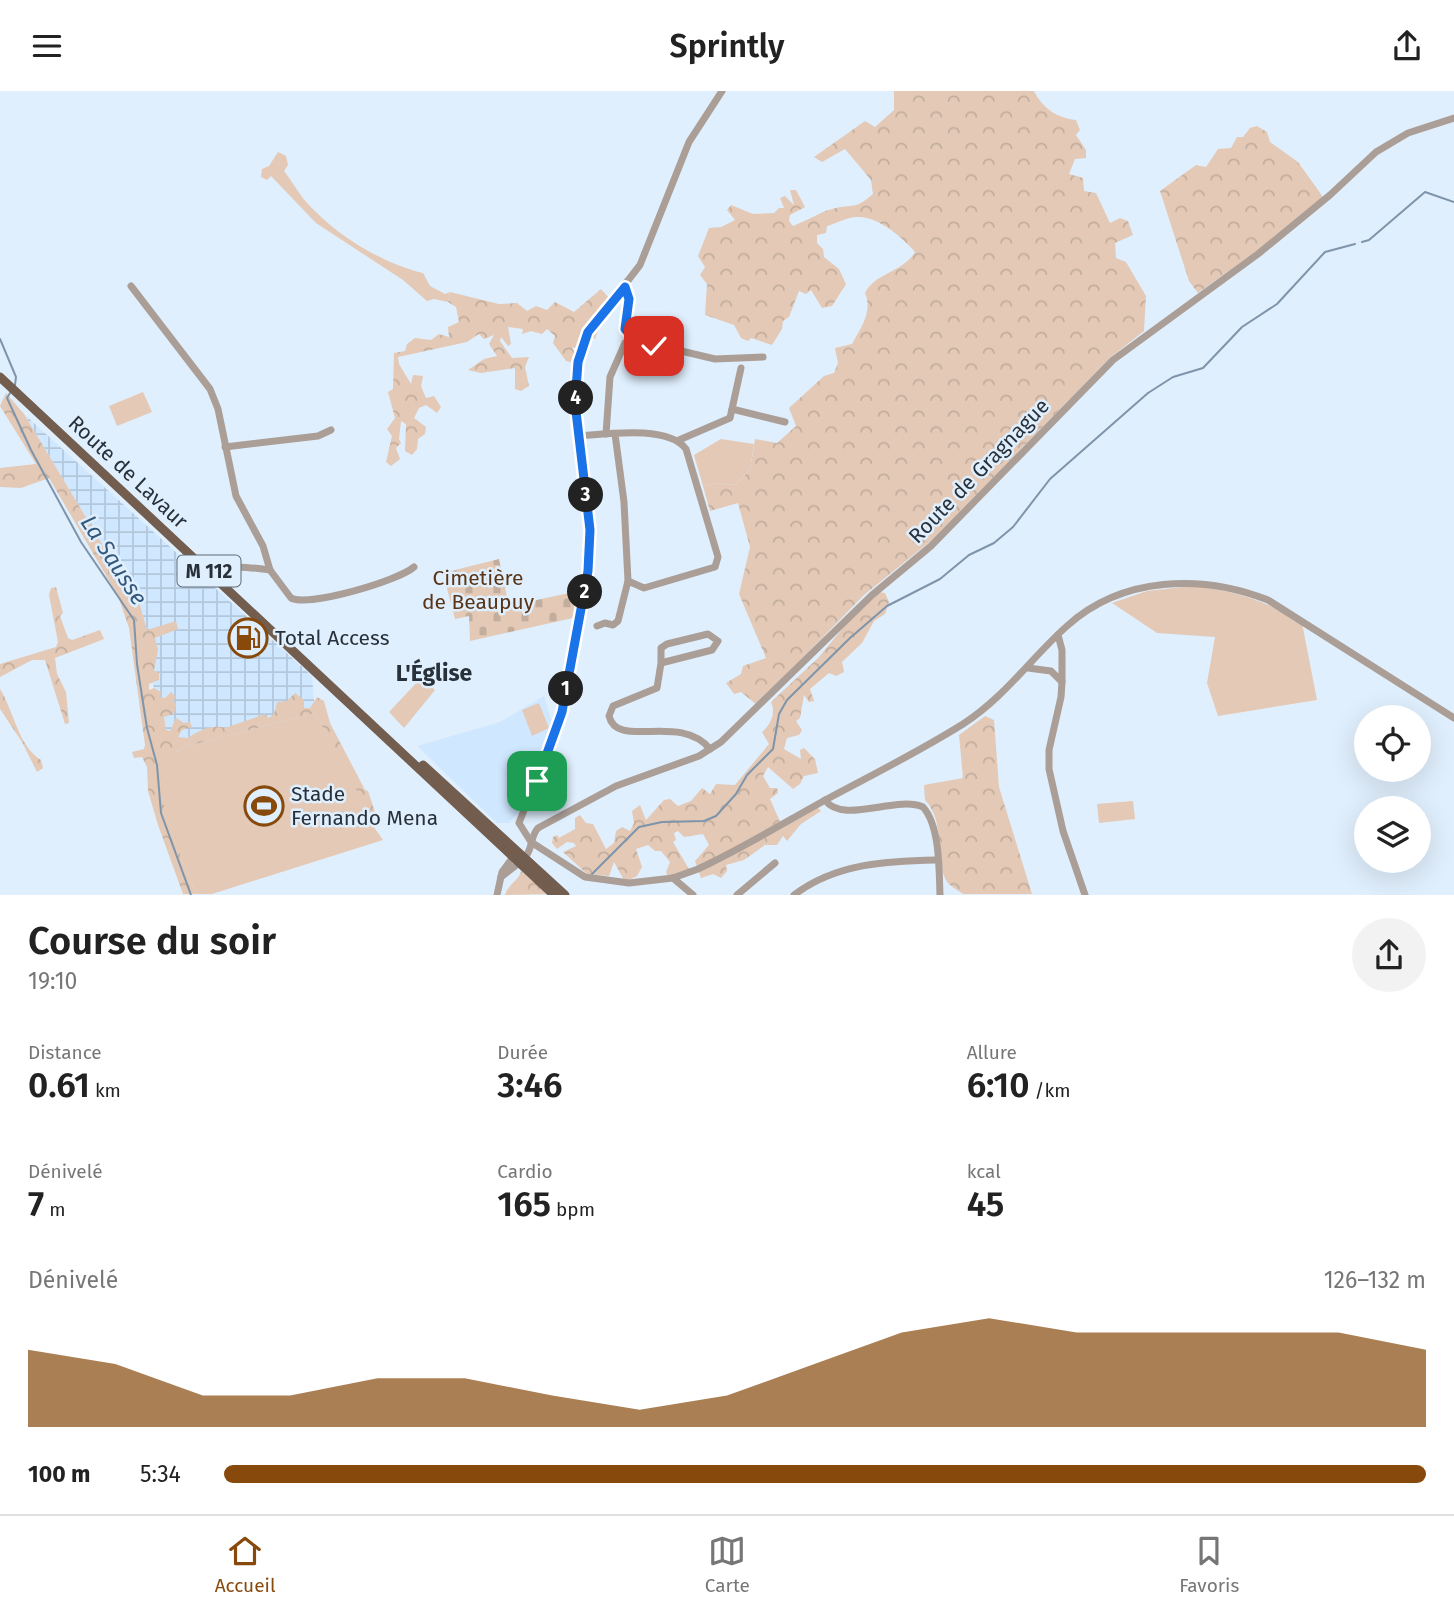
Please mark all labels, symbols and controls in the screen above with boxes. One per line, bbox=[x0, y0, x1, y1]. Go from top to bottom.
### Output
icon: menu bbox=[28, 27, 66, 65]
text: Sprintly bbox=[670, 27, 784, 65]
icon: share bbox=[1388, 27, 1426, 65]
pin bbox=[624, 316, 684, 376]
icon: check bbox=[635, 327, 673, 365]
pin: 4 bbox=[558, 381, 594, 415]
text: 4 bbox=[570, 386, 581, 409]
street label: Route de Gragnague bbox=[903, 393, 1055, 549]
street label: Route de Lavaur bbox=[63, 410, 193, 534]
pin: 3 bbox=[568, 477, 604, 513]
text: 3 bbox=[581, 483, 590, 506]
water label: La Sausse bbox=[75, 510, 153, 610]
road number: M 112 bbox=[178, 555, 241, 586]
park label: Cimetière de Beaupuy bbox=[422, 565, 535, 615]
pin: 2 bbox=[568, 575, 602, 609]
text: 2 bbox=[580, 580, 589, 603]
fuel station icon: Total Access bbox=[227, 617, 269, 659]
place label: Total Access bbox=[275, 625, 390, 651]
district label: L'Église bbox=[396, 658, 473, 687]
pin: 1 bbox=[548, 671, 584, 707]
text: 1 bbox=[561, 677, 570, 700]
map controls bbox=[1354, 705, 1431, 873]
button: locate bbox=[1354, 705, 1431, 782]
pin bbox=[507, 751, 567, 811]
icon: arrive bbox=[518, 762, 556, 800]
place label: Stade Fernando Mena bbox=[291, 781, 438, 831]
sports icon: Stade Fernando Mena bbox=[243, 785, 285, 827]
button: layers bbox=[1354, 796, 1431, 873]
text: Course du soir bbox=[28, 918, 276, 964]
button: share bbox=[1352, 918, 1426, 992]
text: 19:10 bbox=[28, 967, 77, 995]
text: Distance bbox=[28, 1041, 102, 1064]
text: Durée bbox=[497, 1041, 548, 1064]
text: Allure bbox=[967, 1041, 1017, 1064]
text: 0.61 bbox=[28, 1064, 90, 1106]
text: 3:46 bbox=[497, 1064, 563, 1106]
text: 6:10 bbox=[967, 1064, 1030, 1106]
text: km bbox=[90, 1079, 121, 1102]
text: /km bbox=[1030, 1079, 1070, 1102]
text: Dénivelé bbox=[28, 1160, 103, 1183]
text: Cardio bbox=[497, 1160, 553, 1183]
text: kcal bbox=[967, 1160, 1001, 1183]
text: 7 bbox=[28, 1183, 44, 1225]
text: 165 bbox=[497, 1183, 551, 1225]
text: 45 bbox=[967, 1183, 1004, 1225]
text: m bbox=[44, 1198, 66, 1221]
text: bpm bbox=[551, 1198, 595, 1221]
text: Dénivelé bbox=[28, 1266, 118, 1294]
text: 126–132 m bbox=[1324, 1266, 1426, 1294]
text: 100 m bbox=[28, 1460, 90, 1488]
text: 5:34 bbox=[140, 1460, 181, 1488]
tab: Accueil bbox=[215, 1532, 275, 1597]
tab: Carte bbox=[705, 1532, 750, 1597]
tab: Favoris bbox=[1179, 1532, 1239, 1597]

